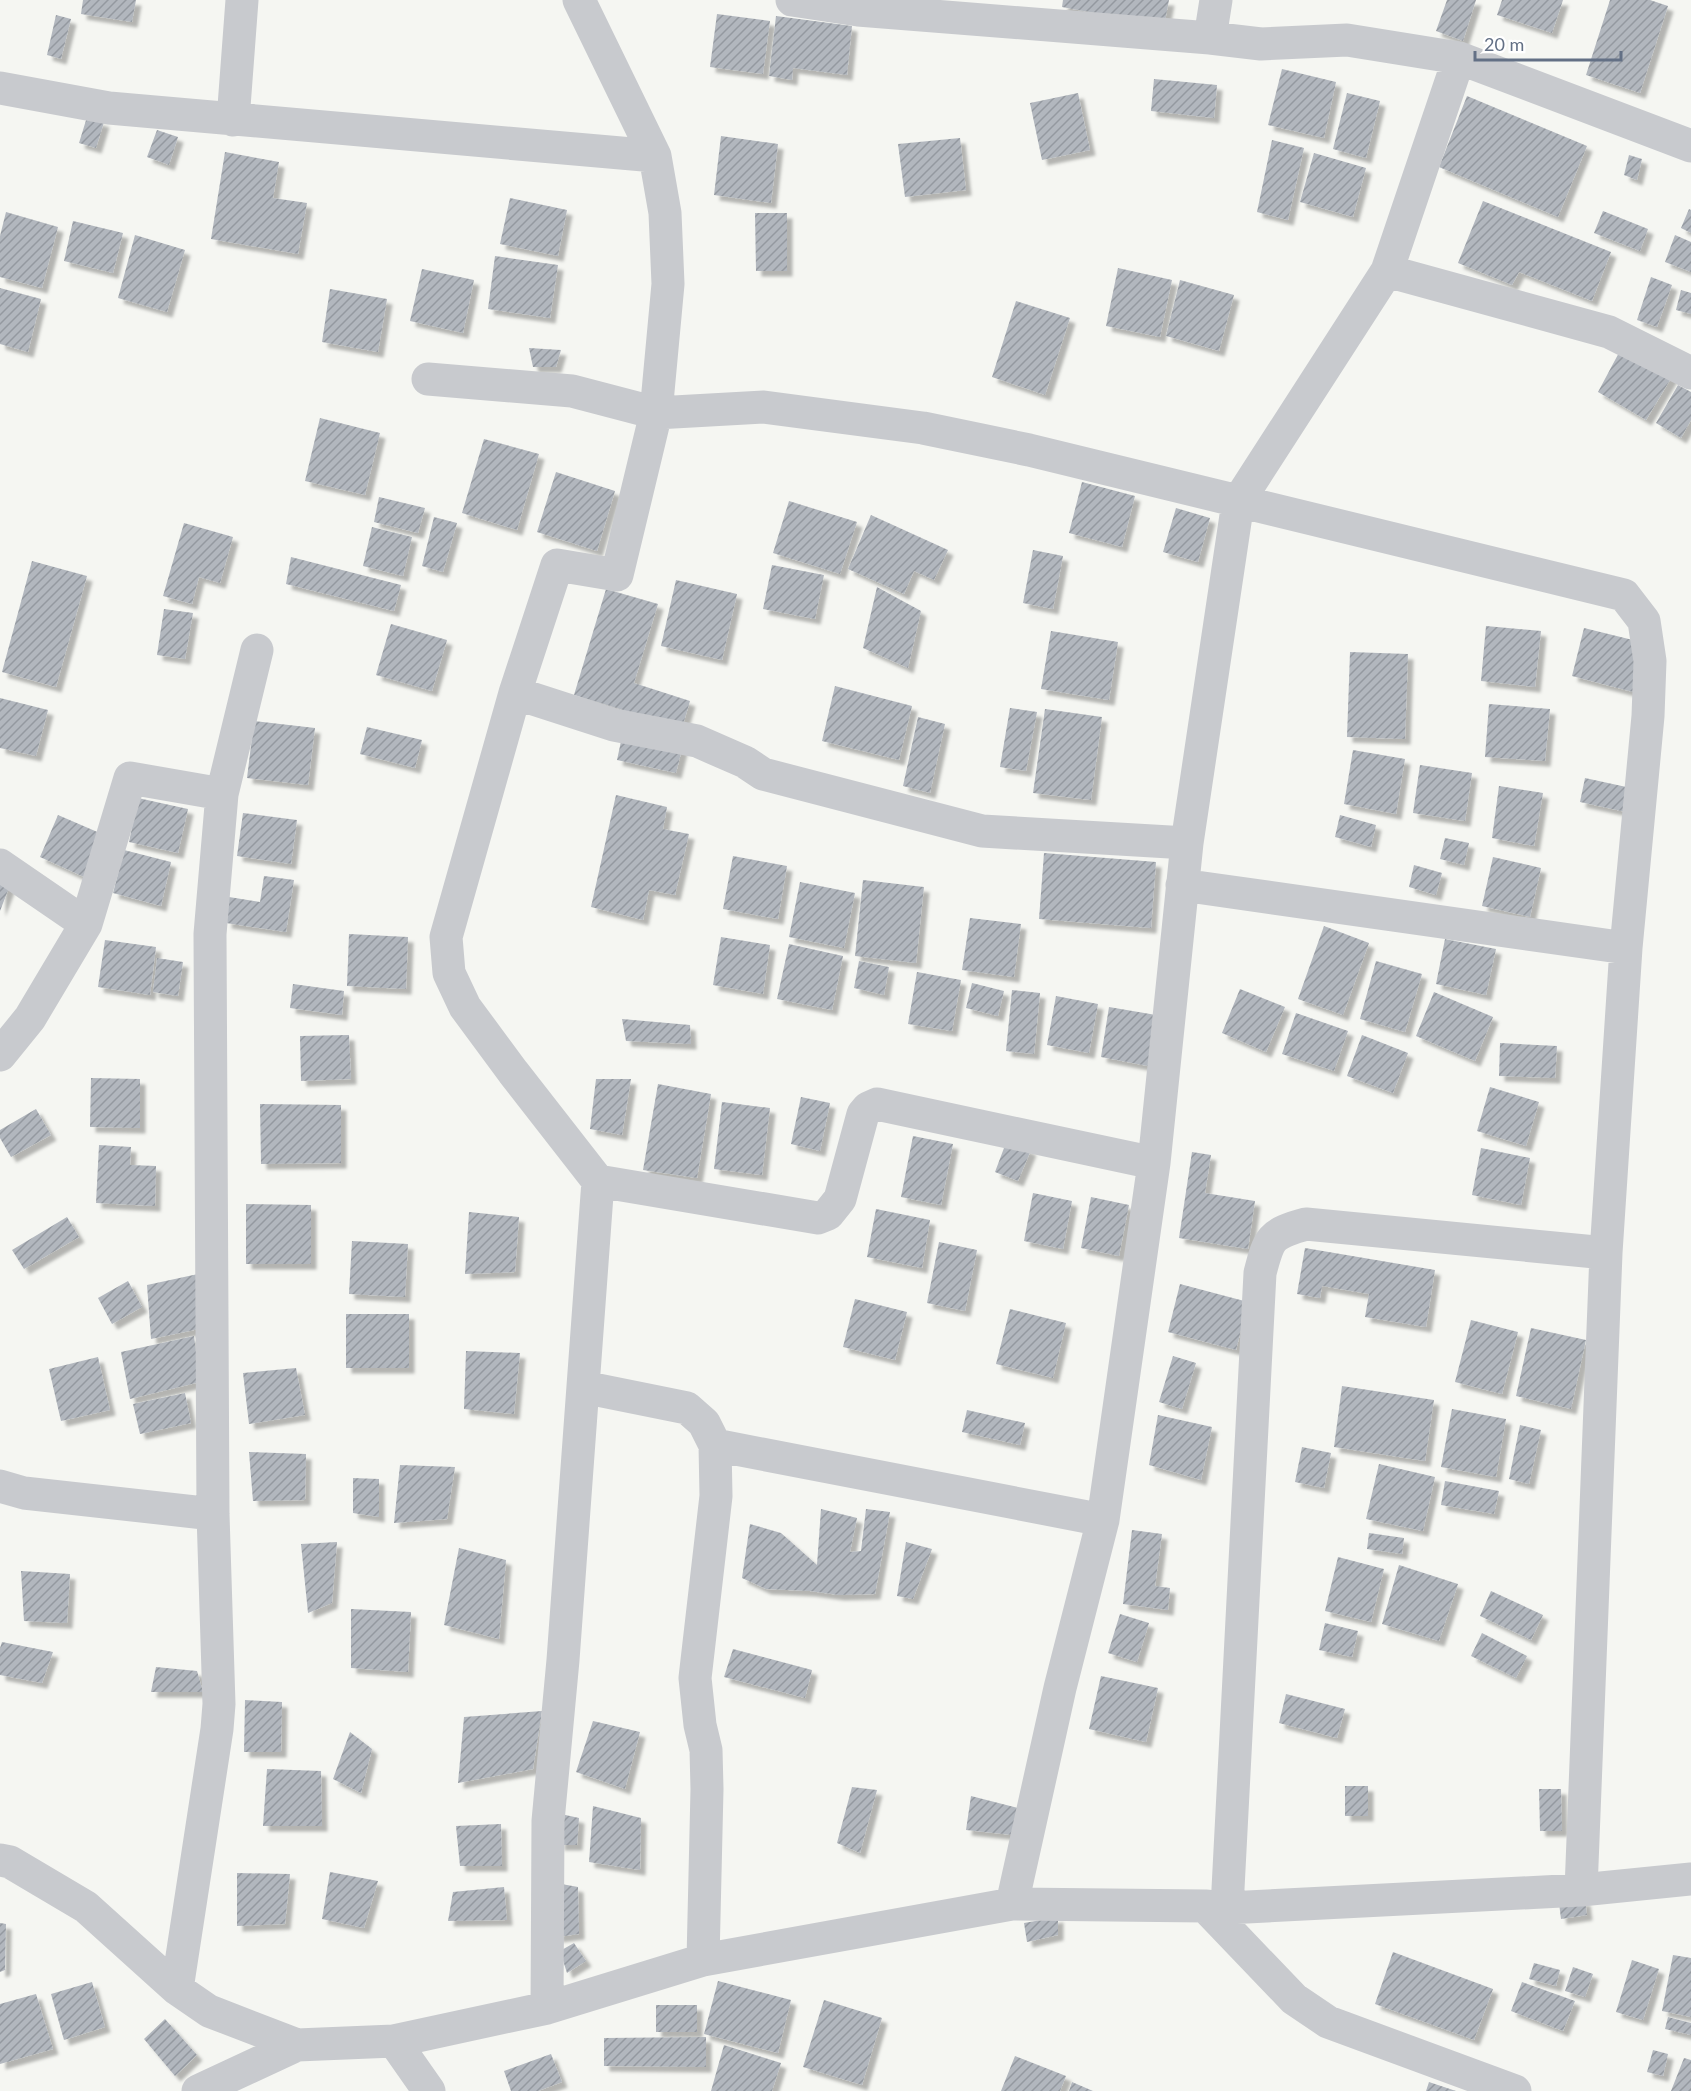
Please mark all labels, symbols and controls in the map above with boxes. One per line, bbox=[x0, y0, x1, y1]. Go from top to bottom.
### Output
scale bar bbox=[1475, 24, 1620, 62]
text: 20 m bbox=[1484, 33, 1524, 55]

